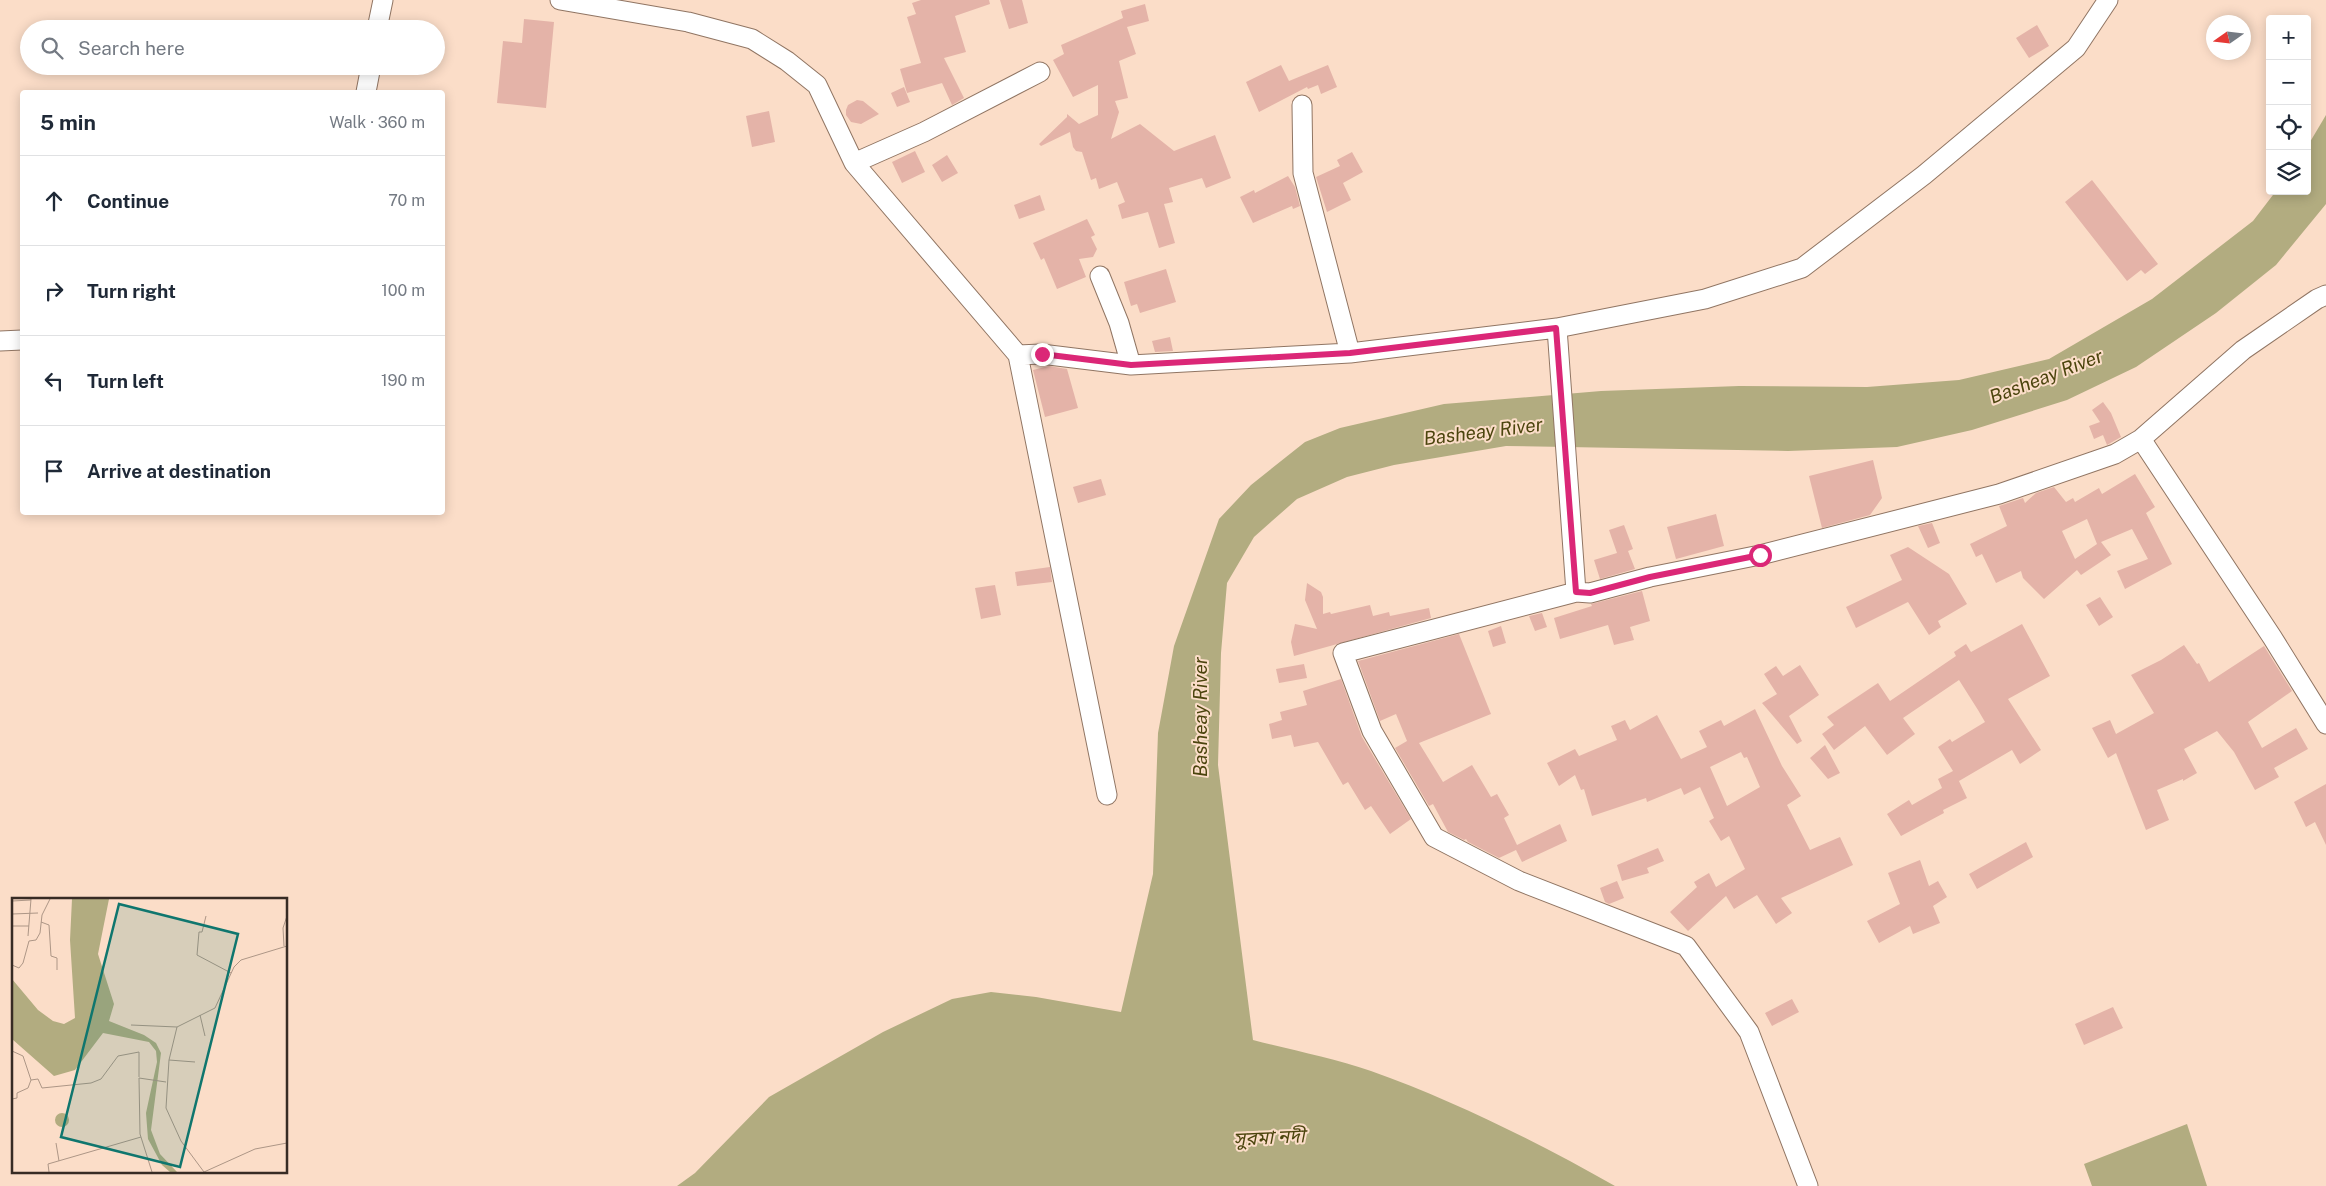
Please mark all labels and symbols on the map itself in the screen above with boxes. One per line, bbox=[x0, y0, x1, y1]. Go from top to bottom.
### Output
north arrow bbox=[2206, 15, 2251, 60]
route end bbox=[1031, 343, 1054, 366]
water label: Basheay River bbox=[1986, 344, 2107, 408]
water label: Basheay River bbox=[1422, 413, 1545, 449]
route start bbox=[1749, 544, 1772, 567]
water label: Basheay River bbox=[1189, 656, 1211, 777]
inset map bbox=[12, 898, 288, 1174]
water label: সুরমা নদী bbox=[1233, 1124, 1309, 1151]

